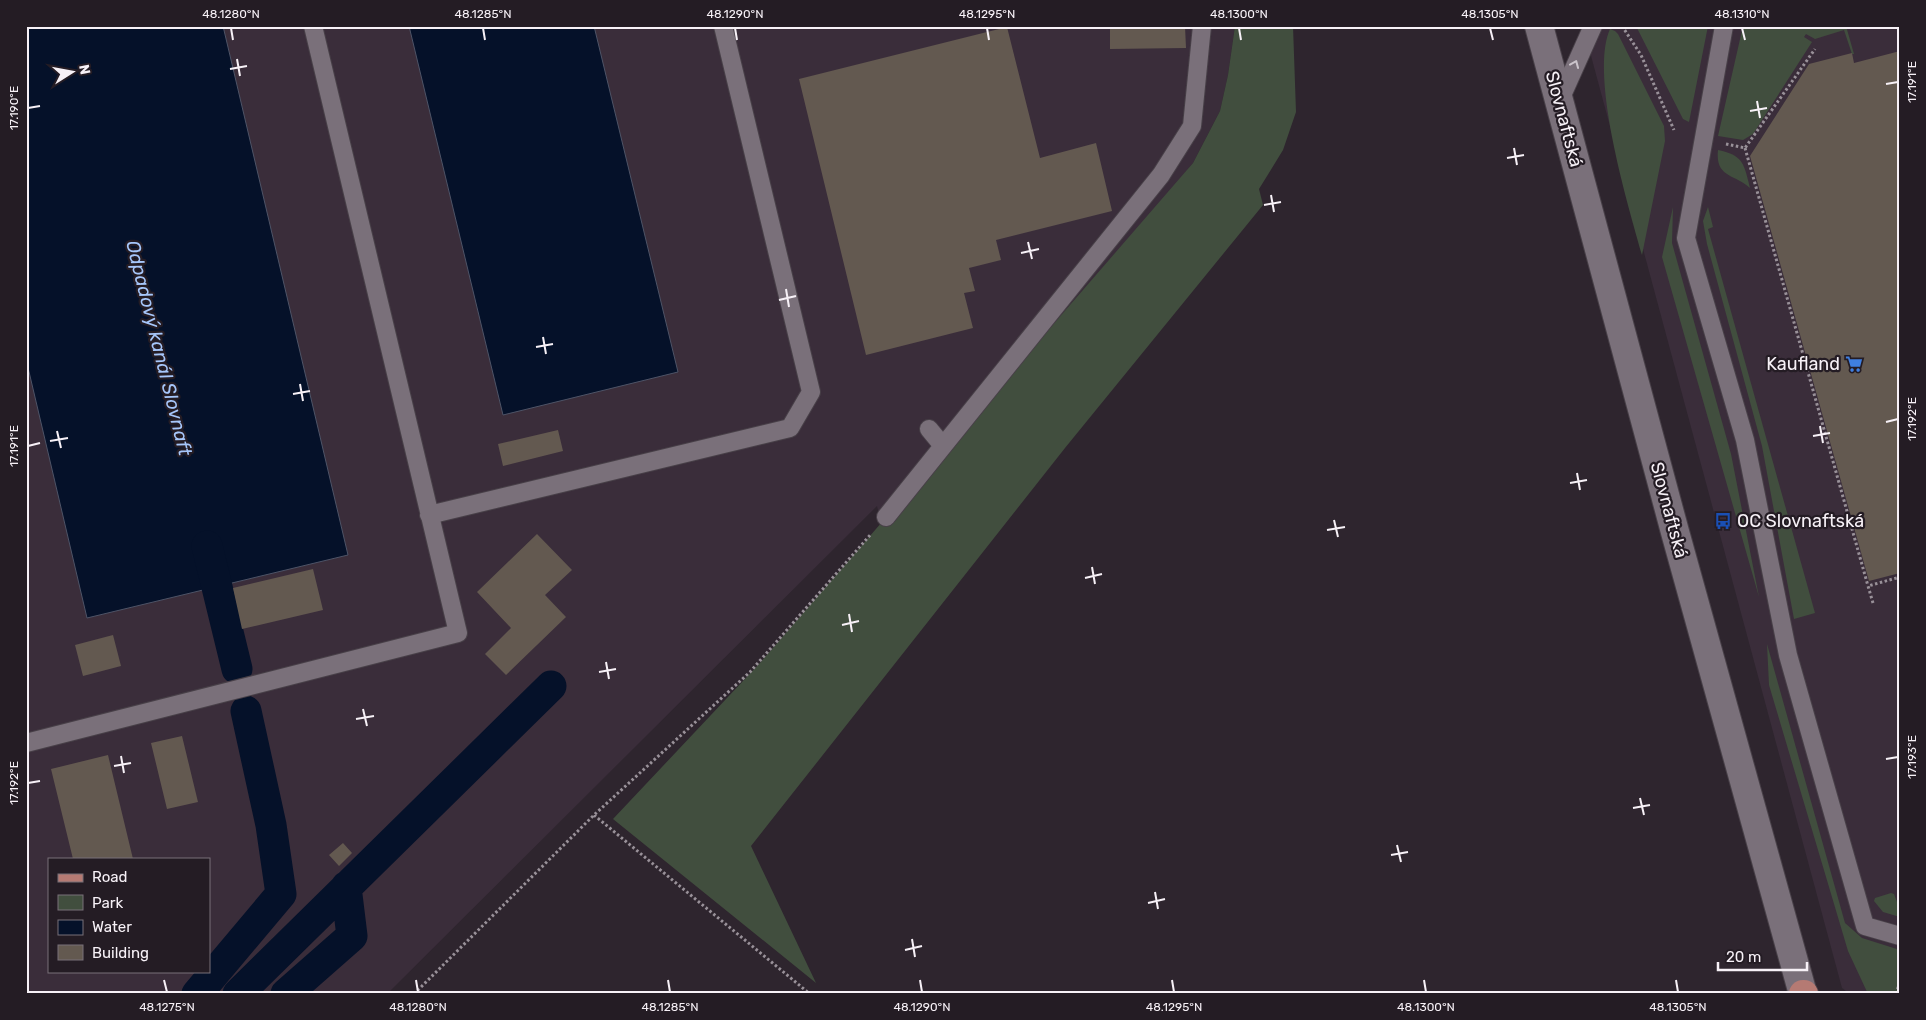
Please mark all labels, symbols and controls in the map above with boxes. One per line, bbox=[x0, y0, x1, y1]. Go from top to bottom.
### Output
text: 48.1280°N bbox=[202, 7, 260, 21]
text: 48.1285°N bbox=[454, 7, 512, 21]
text: 48.1290°N bbox=[706, 7, 764, 21]
text: 48.1295°N bbox=[959, 7, 1015, 21]
text: 48.1300°N bbox=[1210, 7, 1268, 21]
text: 48.1305°N bbox=[1461, 7, 1519, 21]
text: 48.1310°N bbox=[1714, 7, 1770, 21]
north arrow bbox=[48, 48, 98, 98]
one-way arrow bbox=[1569, 60, 1580, 69]
text: 17.191°E bbox=[1905, 61, 1919, 103]
text: N bbox=[75, 63, 94, 76]
street label: Slovnaftská bbox=[1541, 69, 1587, 169]
text: 17.190°E bbox=[7, 86, 21, 130]
water label: Odpadový kanál Slovnaft bbox=[121, 238, 197, 459]
place label: Kaufland bbox=[1766, 353, 1840, 375]
supermarket icon: Kaufland bbox=[1844, 354, 1864, 374]
text: 17.192°E bbox=[1905, 397, 1919, 441]
text: 17.191°E bbox=[7, 425, 21, 467]
street label: Slovnaftská bbox=[1646, 460, 1692, 560]
place label: OC Slovnaftská bbox=[1737, 510, 1864, 532]
bus stop icon: OC Slovnaftská bbox=[1713, 511, 1733, 531]
text: 17.193°E bbox=[1905, 735, 1919, 779]
text: 17.192°E bbox=[7, 761, 21, 805]
legend bbox=[48, 858, 210, 972]
text: Road bbox=[92, 868, 128, 886]
text: Park bbox=[92, 894, 123, 912]
text: Water bbox=[92, 918, 132, 936]
scale bar bbox=[1718, 940, 1807, 972]
text: Building bbox=[92, 944, 149, 962]
text: 20 m bbox=[1726, 948, 1761, 966]
text: 48.1275°N bbox=[139, 1000, 195, 1014]
text: 48.1280°N bbox=[389, 1000, 447, 1014]
text: 48.1285°N bbox=[641, 1000, 699, 1014]
text: 48.1290°N bbox=[893, 1000, 951, 1014]
text: 48.1295°N bbox=[1146, 1000, 1202, 1014]
text: 48.1300°N bbox=[1397, 1000, 1455, 1014]
text: 48.1305°N bbox=[1649, 1000, 1707, 1014]

